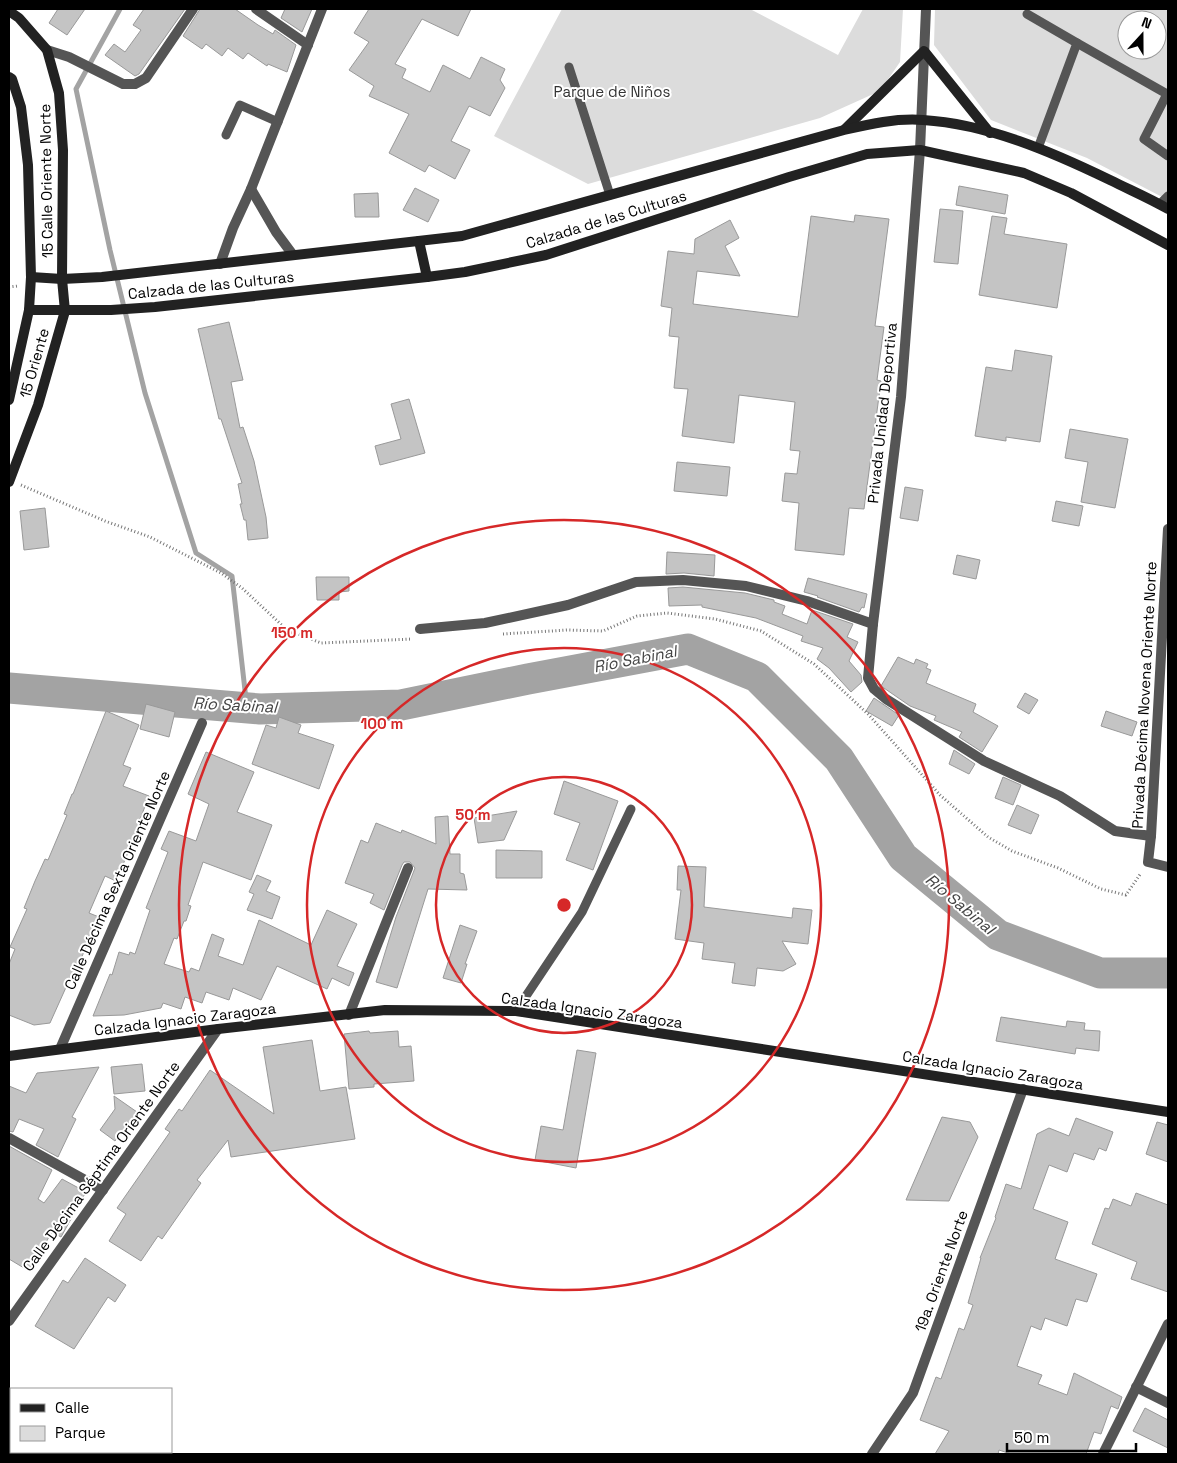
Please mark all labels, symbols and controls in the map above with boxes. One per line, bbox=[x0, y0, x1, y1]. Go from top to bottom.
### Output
north arrow bbox=[1117, 10, 1167, 60]
text: N bbox=[1139, 13, 1154, 33]
park label: Parque de Niños bbox=[554, 82, 671, 101]
street label: 15 Calle Oriente Norte bbox=[35, 104, 57, 258]
street label: Calzada de las Culturas bbox=[523, 185, 689, 253]
street label: Calzada de las Culturas bbox=[127, 267, 295, 303]
street label: Privada Unidad Deportiva bbox=[863, 321, 901, 504]
street label: 15 Oriente bbox=[15, 326, 53, 400]
street label: Privada Décima Novena Oriente Norte bbox=[1128, 561, 1161, 829]
text: 150 m bbox=[271, 623, 313, 642]
water label: Río Sabinal bbox=[592, 640, 680, 677]
water label: Río Sabinal bbox=[192, 692, 280, 718]
text: 100 m bbox=[361, 714, 403, 733]
street label: Calle Décima Sexta Oriente Norte bbox=[60, 767, 174, 993]
text: 50 m bbox=[455, 805, 491, 824]
water label: Río Sabinal bbox=[921, 869, 1001, 940]
centre of rings bbox=[555, 896, 573, 914]
street label: Calzada Ignacio Zaragoza bbox=[500, 988, 684, 1032]
street label: Calzada Ignacio Zaragoza bbox=[93, 998, 277, 1040]
street label: Calzada Ignacio Zaragoza bbox=[901, 1046, 1085, 1094]
street label: Calle Décima Séptima Oriente Norte bbox=[18, 1057, 184, 1275]
street label: 19a. Oriente Norte bbox=[910, 1207, 972, 1334]
legend bbox=[10, 1388, 172, 1453]
text: Calle bbox=[55, 1398, 90, 1417]
scale bar bbox=[1007, 1420, 1136, 1452]
text: Parque bbox=[55, 1423, 106, 1442]
text: 50 m bbox=[1014, 1428, 1049, 1447]

